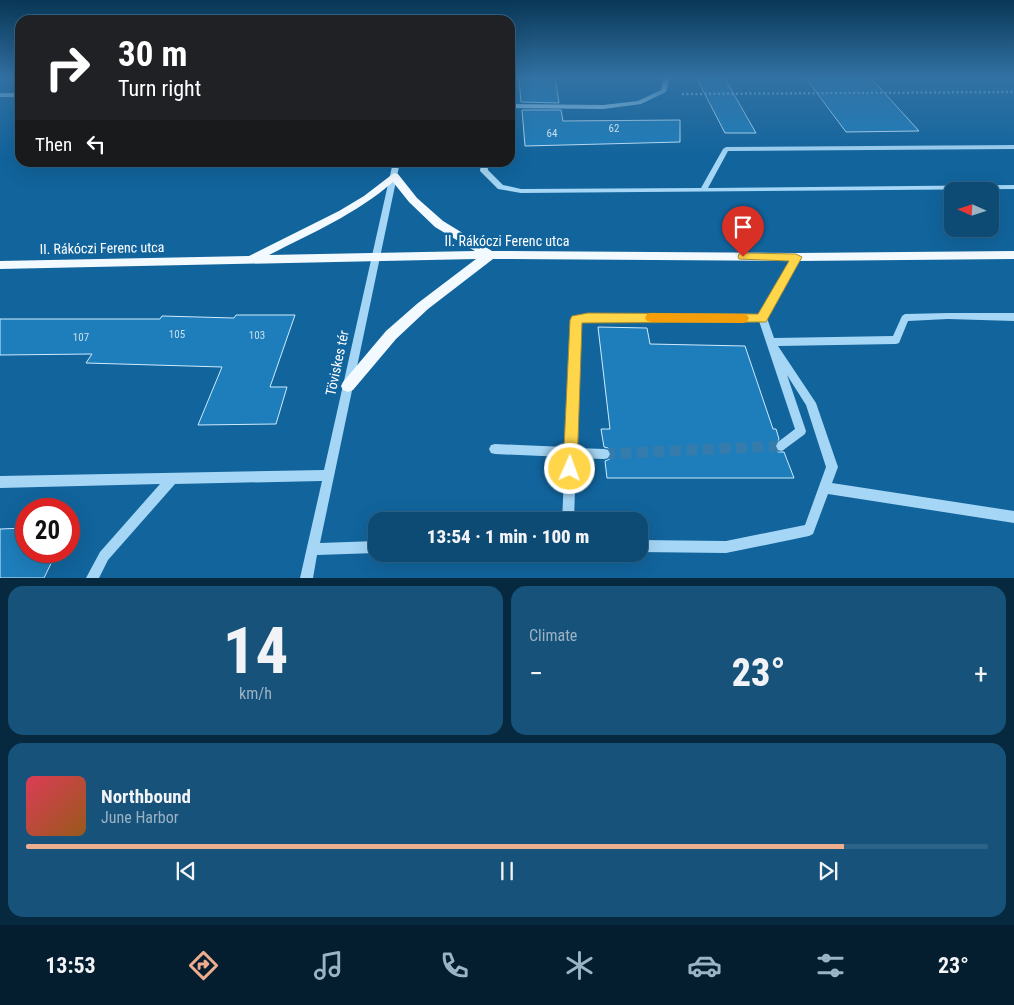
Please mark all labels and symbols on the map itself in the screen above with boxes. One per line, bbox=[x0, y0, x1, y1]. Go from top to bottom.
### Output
house number: 62 bbox=[609, 122, 619, 135]
house number: 64 bbox=[547, 127, 558, 140]
north arrow bbox=[944, 182, 999, 238]
pin bbox=[722, 206, 764, 257]
street label: II. Rákóczi Ferenc utca bbox=[445, 233, 569, 249]
street label: II. Rákóczi Ferenc utca bbox=[39, 239, 165, 257]
house number: 105 bbox=[169, 328, 185, 341]
house number: 103 bbox=[249, 329, 265, 342]
street label: Töviskes tér bbox=[322, 329, 352, 397]
house number: 107 bbox=[73, 331, 89, 344]
position arrow bbox=[543, 442, 595, 494]
speed limit sign: 20 bbox=[15, 498, 80, 563]

